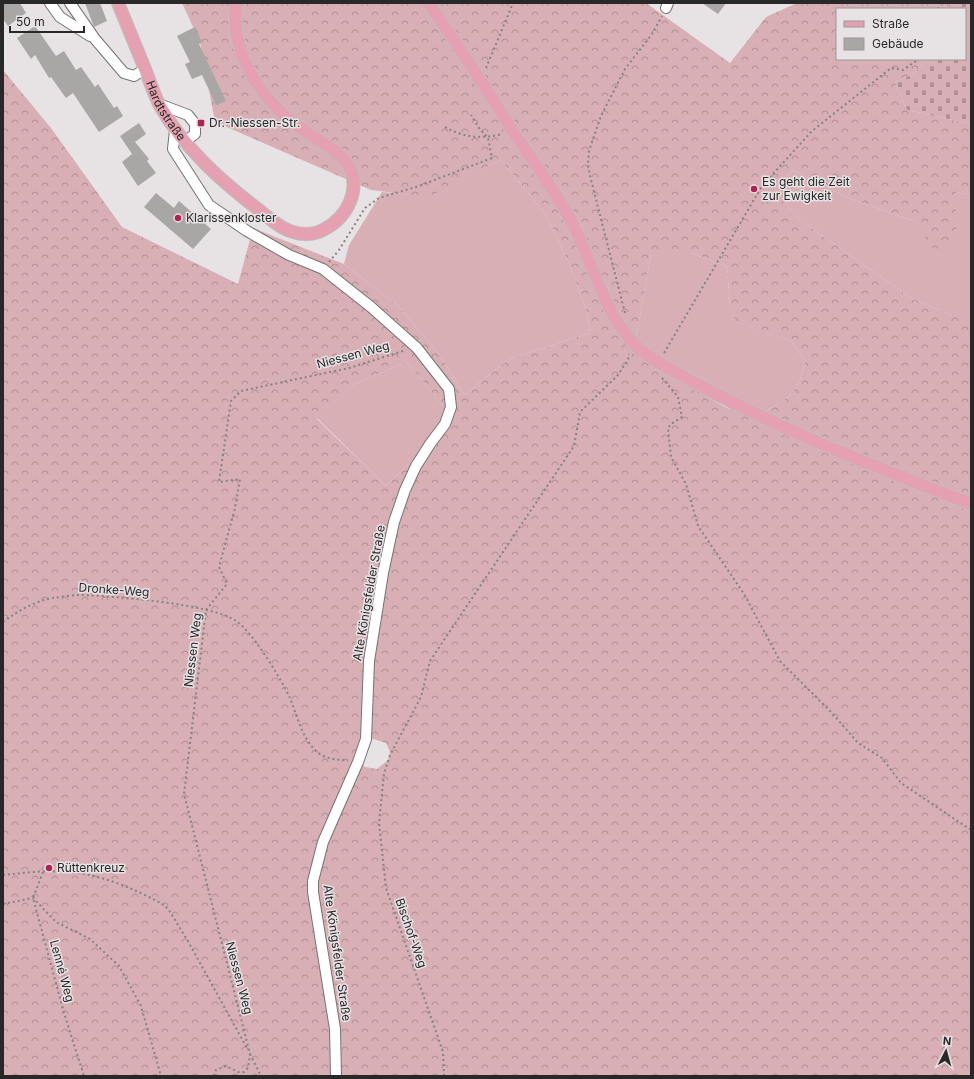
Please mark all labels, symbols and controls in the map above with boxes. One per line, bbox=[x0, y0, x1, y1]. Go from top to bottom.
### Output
scale bar bbox=[10, 8, 84, 34]
legend bbox=[836, 8, 966, 60]
text: 50 m bbox=[16, 14, 45, 29]
text: Straße bbox=[872, 16, 909, 31]
text: Gebäude bbox=[872, 36, 924, 51]
street label: Hardtstraße bbox=[143, 78, 189, 144]
place label: Dr.-Niessen-Str. bbox=[209, 115, 300, 130]
marker: Dr.-Niessen-Str. bbox=[196, 118, 206, 128]
place label: Es geht die Zeit zur Ewigkeit bbox=[762, 174, 850, 203]
marker: Es geht die Zeit zur Ewigkeit bbox=[749, 184, 759, 194]
place label: Klarissenkloster bbox=[186, 210, 277, 225]
marker: Klarissenkloster bbox=[173, 213, 183, 223]
street label: Niessen Weg bbox=[315, 338, 391, 371]
street label: Alte Königsfelder Straße bbox=[349, 524, 388, 662]
street label: Dronke-Weg bbox=[78, 580, 150, 599]
street label: Niessen Weg bbox=[181, 612, 204, 688]
place label: Rüttenkreuz bbox=[57, 860, 125, 875]
marker: Rüttenkreuz bbox=[44, 863, 54, 873]
street label: Alte Königsfelder Straße bbox=[320, 884, 354, 1022]
street label: Bischof-Weg bbox=[393, 896, 430, 970]
street label: Lenné Weg bbox=[47, 938, 78, 1004]
street label: Niessen Weg bbox=[223, 940, 256, 1016]
north arrow bbox=[926, 1031, 966, 1071]
text: N bbox=[942, 1034, 952, 1048]

